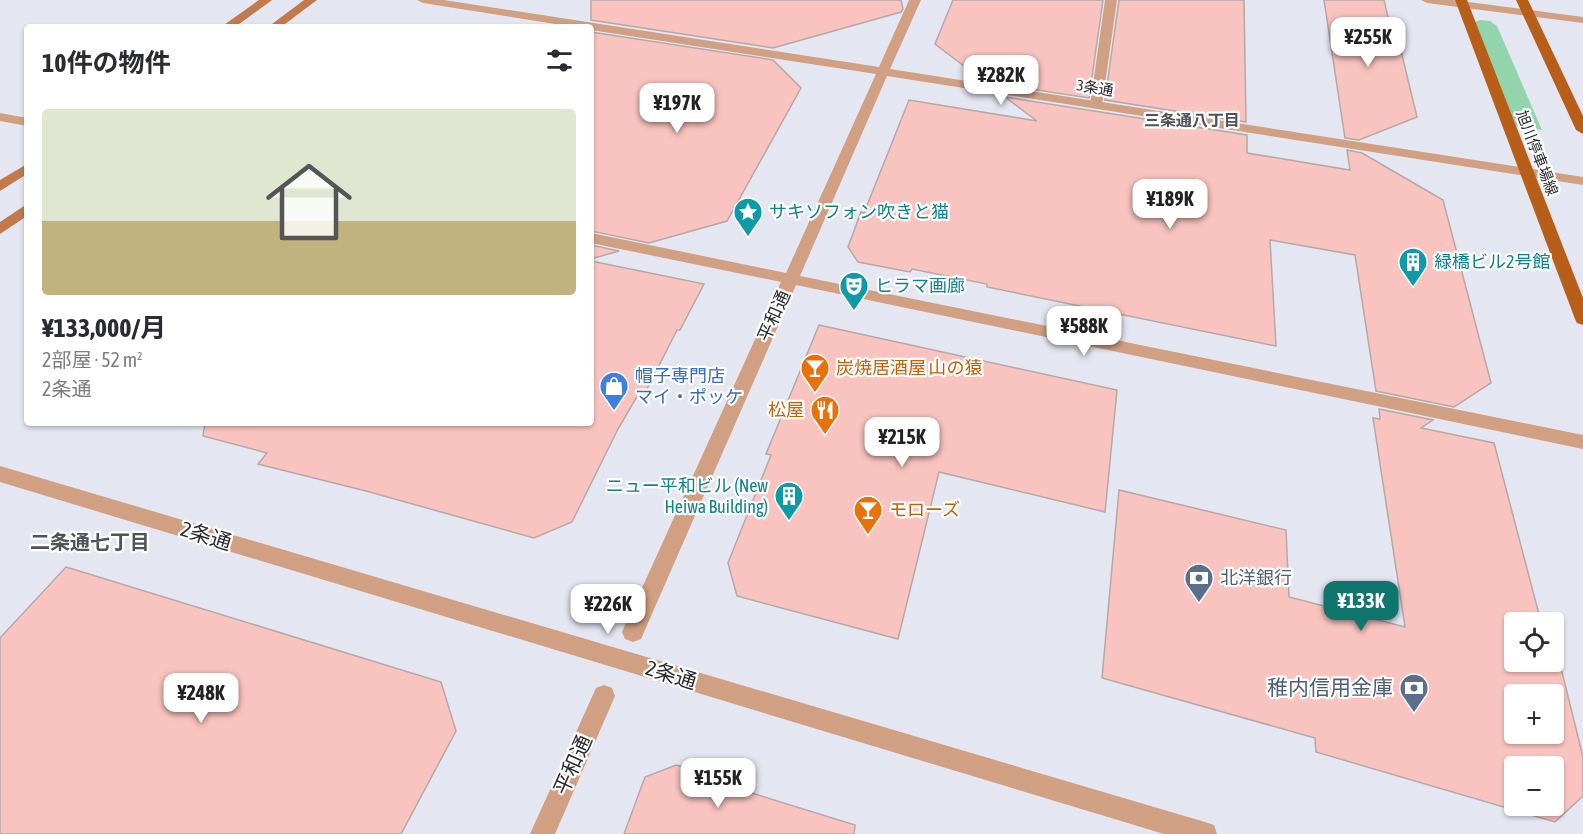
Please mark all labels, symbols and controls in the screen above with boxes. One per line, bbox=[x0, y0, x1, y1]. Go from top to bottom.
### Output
pin: ¥255K bbox=[1326, 17, 1410, 68]
text: ¥255K bbox=[1345, 25, 1391, 48]
icon: filters bbox=[543, 44, 576, 77]
text: 10件の物件 bbox=[42, 48, 170, 78]
pin: ¥282K bbox=[959, 55, 1043, 106]
text: ¥282K bbox=[978, 63, 1024, 86]
street label: 3条通 bbox=[1075, 76, 1115, 99]
pin: ¥197K bbox=[635, 83, 719, 134]
text: ¥197K bbox=[654, 91, 700, 114]
street label: 旭川停車場線 bbox=[1513, 108, 1562, 198]
district label: 三条通八丁目 bbox=[1144, 111, 1240, 129]
icon: home bbox=[255, 148, 363, 256]
pin: ¥189K bbox=[1128, 179, 1212, 230]
text: ¥189K bbox=[1147, 187, 1193, 210]
place icon: サキソフォン吹きと猫 bbox=[732, 196, 764, 238]
place label: サキソフォン吹きと猫 bbox=[769, 201, 949, 222]
building icon: 緑橋ビル2号館 bbox=[1397, 246, 1429, 288]
place label: 緑橋ビル2号館 bbox=[1434, 251, 1550, 272]
theatre icon: ヒラマ画廊 bbox=[838, 270, 870, 312]
place label: ヒラマ画廊 bbox=[875, 275, 965, 296]
street label: 平和通 bbox=[753, 287, 794, 345]
pin: ¥588K bbox=[1042, 306, 1126, 357]
text: ¥133,000/月 bbox=[42, 313, 166, 343]
text: ¥588K bbox=[1061, 314, 1107, 337]
text: 2部屋 · 52 m² bbox=[42, 348, 143, 371]
bar icon: 炭焼居酒屋 山の猿 bbox=[799, 352, 831, 394]
place label: 炭焼居酒屋 山の猿 bbox=[836, 357, 982, 378]
place label: 帽子専門店 マイ・ポッケ bbox=[635, 365, 743, 407]
shop icon: 帽子専門店 マイ・ポッケ bbox=[598, 370, 630, 412]
text: 2条通 bbox=[42, 377, 91, 400]
restaurant icon: 松屋 bbox=[809, 394, 841, 436]
place label: 松屋 bbox=[768, 399, 804, 420]
pin: ¥215K bbox=[860, 417, 944, 468]
text: ¥215K bbox=[879, 425, 925, 448]
place label: ニュー平和ビル (New Heiwa Building) bbox=[606, 475, 768, 517]
building icon: ニュー平和ビル (New Heiwa Building) bbox=[773, 480, 805, 522]
bar icon: モローズ bbox=[852, 494, 884, 536]
place label: モローズ bbox=[889, 499, 960, 520]
street label: 2条通 bbox=[178, 516, 235, 554]
district label: 二条通七丁目 bbox=[30, 530, 150, 553]
bank icon: 北洋銀行 bbox=[1183, 562, 1215, 604]
place label: 北洋銀行 bbox=[1220, 567, 1292, 588]
pin: ¥133K bbox=[1319, 581, 1403, 632]
pin: ¥226K bbox=[566, 584, 650, 635]
text: ¥133K bbox=[1338, 589, 1384, 612]
text: ¥226K bbox=[585, 592, 631, 615]
map controls bbox=[1504, 612, 1564, 816]
button: locate bbox=[1504, 612, 1564, 672]
street label: 2条通 bbox=[643, 655, 700, 693]
bank icon: 稚内信用金庫 bbox=[1398, 672, 1430, 714]
pin: ¥248K bbox=[159, 673, 243, 724]
place label: 稚内信用金庫 bbox=[1267, 675, 1393, 699]
text: ¥248K bbox=[178, 681, 224, 704]
button: + bbox=[1504, 684, 1564, 744]
street label: 平和通 bbox=[548, 731, 596, 798]
button: − bbox=[1504, 756, 1564, 816]
pin: ¥155K bbox=[676, 758, 760, 809]
text: ¥155K bbox=[695, 766, 741, 789]

